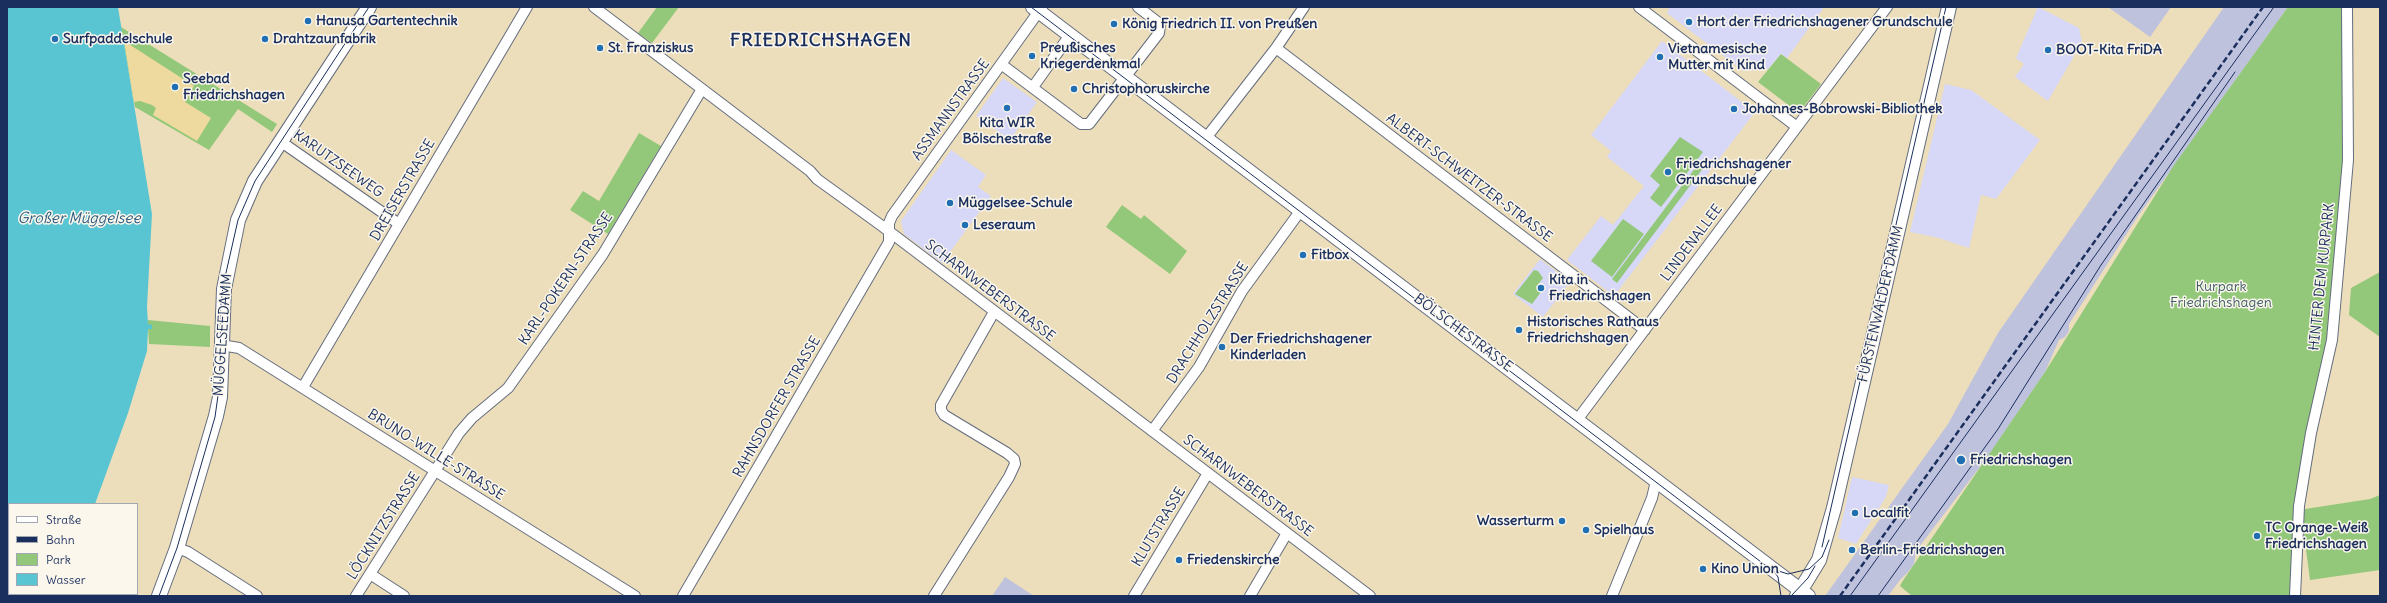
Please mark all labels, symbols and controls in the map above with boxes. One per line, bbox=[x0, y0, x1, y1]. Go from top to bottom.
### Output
place label: Hanusa Gartentechnik bbox=[316, 13, 458, 29]
place label: Hort der Friedrichshagener Grundschule bbox=[1697, 14, 1953, 30]
marker: Hanusa Gartentechnik bbox=[303, 16, 313, 26]
place label: König Friedrich II. von Preußen bbox=[1122, 16, 1317, 32]
marker: Hort der Friedrichshagener Grundschule bbox=[1684, 17, 1694, 27]
marker: König Friedrich II. von Preußen bbox=[1109, 19, 1119, 29]
district label: FRIEDRICHSHAGEN bbox=[730, 30, 912, 52]
place label: Surfpaddelschule bbox=[63, 31, 173, 47]
place label: Drahtzaunfabrik bbox=[273, 31, 376, 47]
marker: Surfpaddelschule bbox=[50, 34, 60, 44]
marker: Drahtzaunfabrik bbox=[260, 34, 270, 44]
place label: St. Franziskus bbox=[608, 40, 693, 56]
place label: Preußisches Kriegerdenkmal bbox=[1040, 40, 1140, 72]
place label: Vietnamesische Mutter mit Kind bbox=[1668, 41, 1767, 74]
place label: BOOT-Kita FriDA bbox=[2056, 42, 2162, 58]
marker: St. Franziskus bbox=[595, 43, 605, 53]
marker: BOOT-Kita FriDA bbox=[2043, 45, 2053, 55]
marker: Preußisches Kriegerdenkmal bbox=[1027, 51, 1037, 61]
marker: Vietnamesische Mutter mit Kind bbox=[1655, 52, 1665, 62]
street label: ASSMANNSTRASSE bbox=[909, 56, 993, 164]
place label: Seebad Friedrichshagen bbox=[183, 71, 285, 104]
place label: Christophoruskirche bbox=[1082, 81, 1210, 97]
marker: Seebad Friedrichshagen bbox=[170, 82, 180, 92]
marker: Christophoruskirche bbox=[1069, 84, 1079, 94]
place label: Johannes-Bobrowski-Bibliothek bbox=[1742, 101, 1942, 117]
marker: Kita WIR Bölschestraße bbox=[1002, 103, 1012, 113]
marker: Johannes-Bobrowski-Bibliothek bbox=[1729, 104, 1739, 114]
street label: ALBERT-SCHWEITZER-STRASSE bbox=[1383, 110, 1555, 246]
place label: Kita WIR Bölschestraße bbox=[962, 115, 1052, 148]
street label: KARUTZSEEWEG bbox=[290, 127, 386, 201]
street label: DREISERSTRASSE bbox=[367, 136, 439, 244]
place label: Friedrichshagener Grundschule bbox=[1676, 156, 1791, 188]
marker: Friedrichshagener Grundschule bbox=[1663, 167, 1673, 177]
place label: Müggelsee-Schule bbox=[958, 195, 1073, 211]
marker: Müggelsee-Schule bbox=[945, 198, 955, 208]
street label: LINDENALLEE bbox=[1658, 201, 1726, 285]
street label: HINTER DEM KURPARK bbox=[2306, 203, 2338, 351]
water label: Großer Müggelsee bbox=[17, 210, 141, 228]
street label: KARL-POKERN-STRASSE bbox=[515, 210, 617, 348]
place label: Leseraum bbox=[973, 217, 1036, 233]
marker: Leseraum bbox=[960, 220, 970, 230]
street label: FÜRSTENWALDER DAMM bbox=[1855, 224, 1907, 384]
street label: SCHARNWEBERSTRASSE bbox=[922, 237, 1058, 345]
place label: Fitbox bbox=[1311, 247, 1349, 263]
marker: Fitbox bbox=[1298, 250, 1308, 260]
street label: DRACHHOLZSTRASSE bbox=[1164, 259, 1252, 387]
place label: Kita in Friedrichshagen bbox=[1549, 272, 1651, 304]
street label: MÜGGELSEEDAMM bbox=[210, 273, 236, 397]
park label: Kurpark Friedrichshagen bbox=[2170, 279, 2272, 312]
marker: Kita in Friedrichshagen bbox=[1536, 283, 1546, 293]
street label: BÖLSCHESTRASSE bbox=[1410, 290, 1516, 376]
place label: Historisches Rathaus Friedrichshagen bbox=[1527, 314, 1659, 346]
marker: Historisches Rathaus Friedrichshagen bbox=[1514, 325, 1524, 335]
place label: Der Friedrichshagener Kinderladen bbox=[1230, 331, 1372, 364]
street label: RAHNSDORFER STRASSE bbox=[730, 333, 824, 481]
marker: Der Friedrichshagener Kinderladen bbox=[1217, 342, 1227, 352]
street label: BRUNO-WILLE-STRASSE bbox=[365, 406, 507, 504]
street label: SCHARNWEBERSTRASSE bbox=[1180, 432, 1316, 540]
place label: Friedrichshagen bbox=[1970, 452, 2072, 468]
marker: Friedrichshagen bbox=[1955, 454, 1967, 466]
street label: LÖCKNITZSTRASSE bbox=[344, 469, 424, 583]
street label: KLUTSTRASSE bbox=[1129, 484, 1189, 570]
legend bbox=[8, 503, 138, 595]
place label: Localfit bbox=[1863, 505, 1909, 521]
marker: Localfit bbox=[1850, 508, 1860, 518]
text: Straße bbox=[46, 512, 81, 527]
place label: Wasserturm bbox=[1477, 513, 1554, 529]
marker: Wasserturm bbox=[1557, 516, 1567, 526]
place label: TC Orange-Weiß Friedrichshagen bbox=[2265, 520, 2368, 552]
place label: Spielhaus bbox=[1594, 522, 1654, 538]
marker: Spielhaus bbox=[1581, 525, 1591, 535]
marker: TC Orange-Weiß Friedrichshagen bbox=[2252, 531, 2262, 541]
text: Bahn bbox=[46, 532, 75, 547]
place label: Berlin-Friedrichshagen bbox=[1860, 542, 2005, 558]
marker: Berlin-Friedrichshagen bbox=[1847, 545, 1857, 555]
text: Park bbox=[46, 552, 71, 567]
place label: Friedenskirche bbox=[1187, 552, 1280, 568]
marker: Friedenskirche bbox=[1174, 555, 1184, 565]
place label: Kino Union bbox=[1711, 561, 1779, 577]
marker: Kino Union bbox=[1698, 564, 1708, 574]
text: Wasser bbox=[46, 572, 86, 587]

